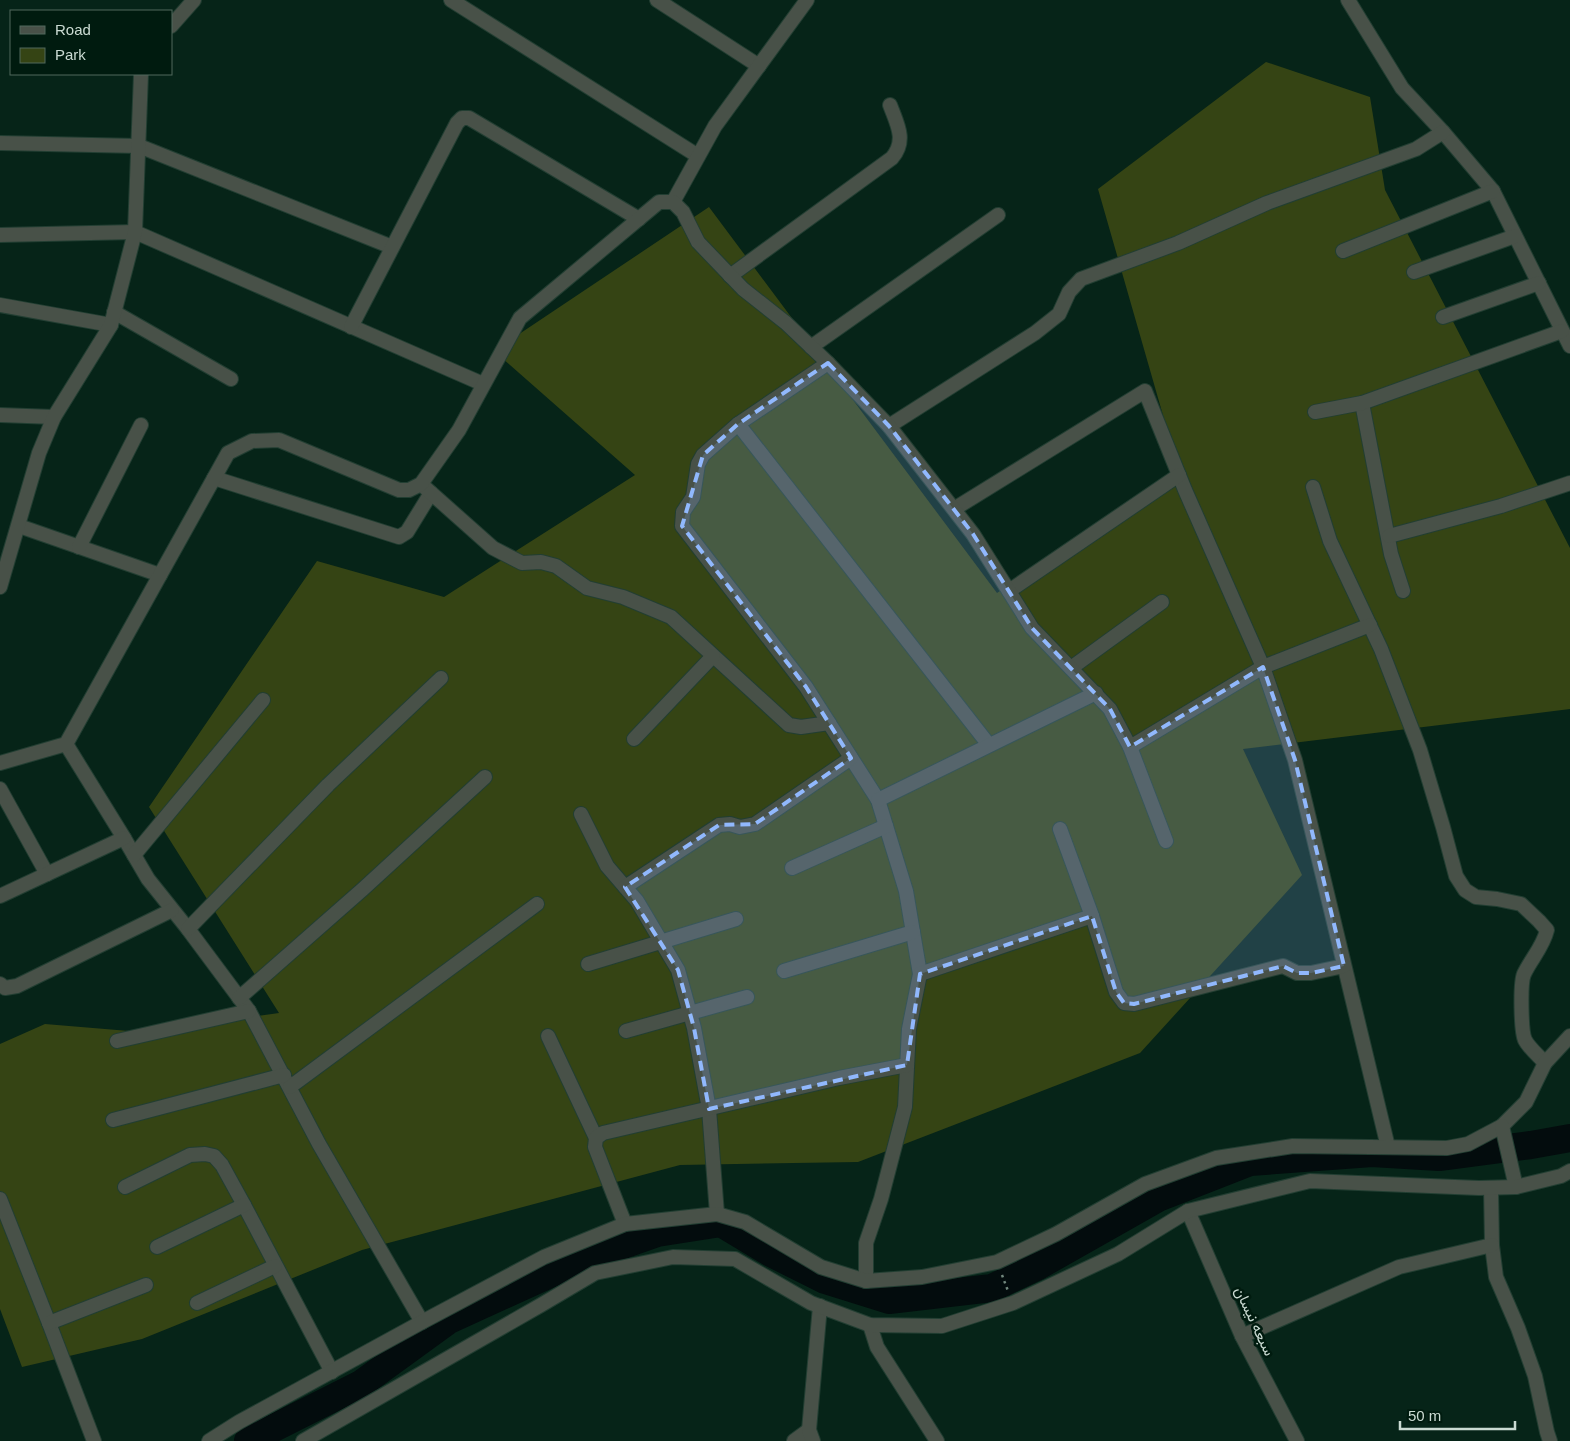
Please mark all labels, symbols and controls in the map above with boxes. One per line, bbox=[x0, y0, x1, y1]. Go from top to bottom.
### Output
legend bbox=[10, 10, 172, 75]
text: Road bbox=[55, 21, 91, 38]
text: Park bbox=[55, 46, 86, 63]
street label: سبعه نيسان bbox=[1231, 1284, 1278, 1359]
scale bar bbox=[1400, 1398, 1515, 1430]
text: 50 m bbox=[1408, 1407, 1441, 1424]

